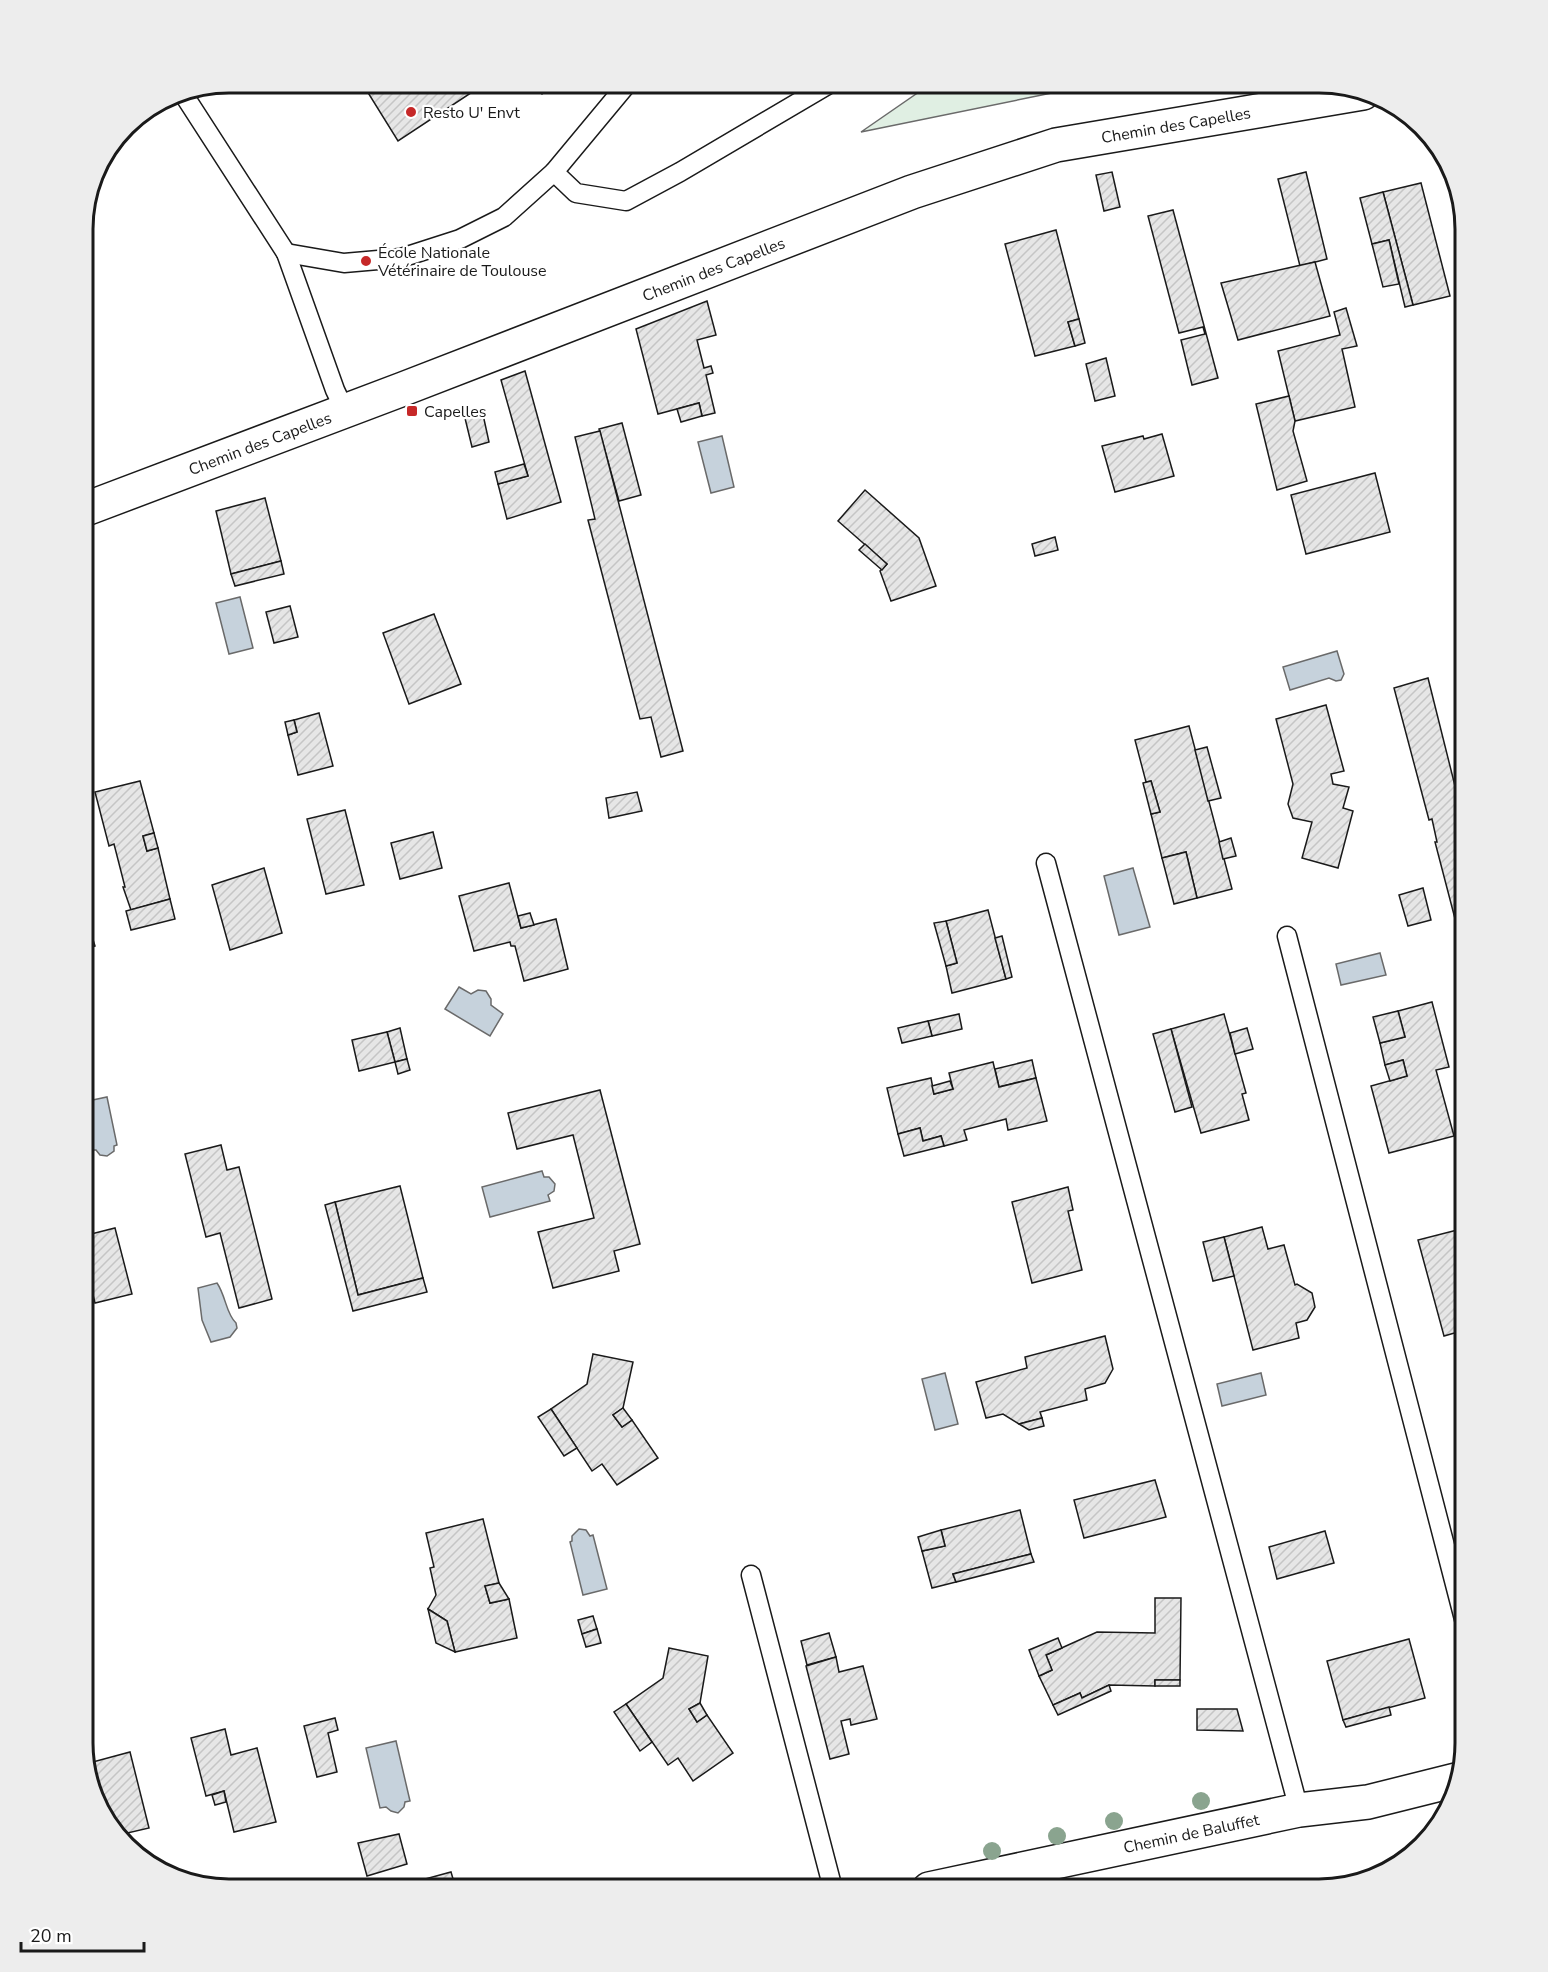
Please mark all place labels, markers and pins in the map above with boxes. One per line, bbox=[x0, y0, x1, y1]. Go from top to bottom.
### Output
place label: Resto U' Envt bbox=[423, 102, 520, 124]
marker: Resto U' Envt bbox=[404, 105, 418, 119]
place label: École Nationale Vétérinaire de Toulouse bbox=[377, 242, 547, 282]
marker: École Nationale Vétérinaire de Toulouse bbox=[359, 254, 373, 268]
place label: Capelles bbox=[424, 401, 486, 423]
marker: Capelles bbox=[405, 404, 419, 418]

